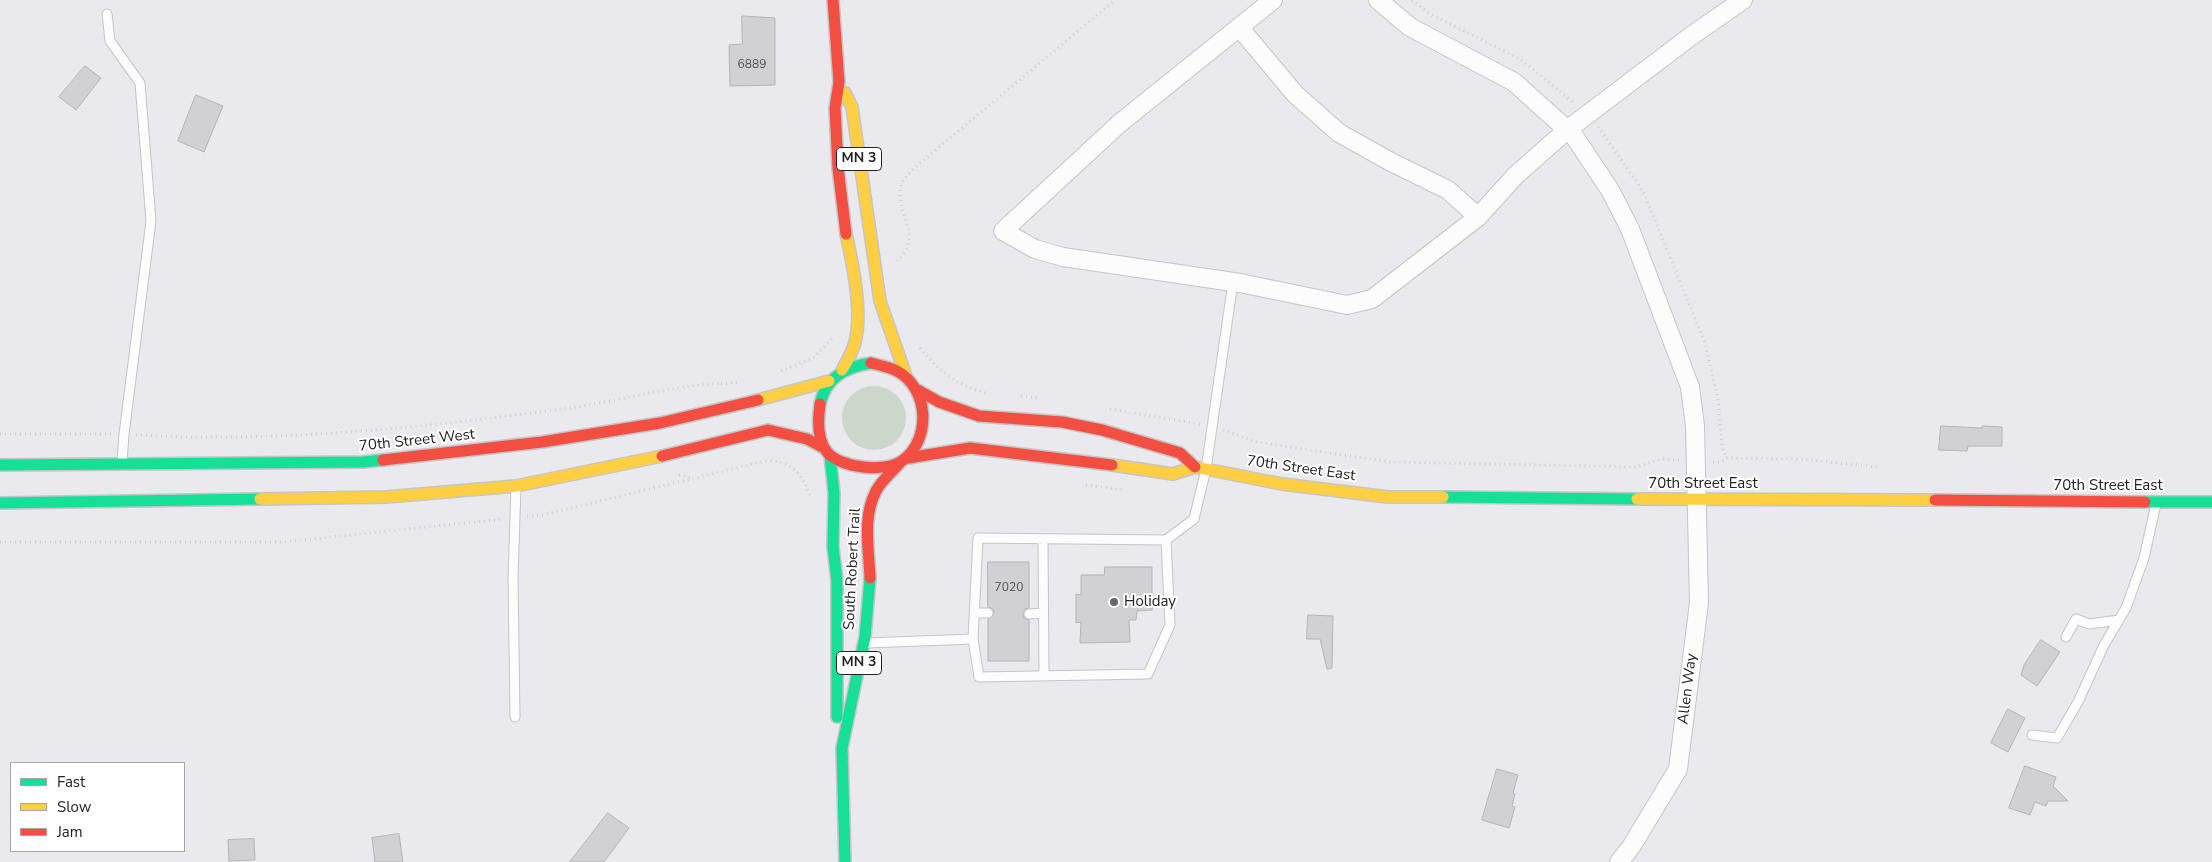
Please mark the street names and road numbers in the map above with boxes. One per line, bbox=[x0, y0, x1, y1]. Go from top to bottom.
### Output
road number: MN 3 bbox=[836, 148, 882, 170]
street label: 70th Street West bbox=[358, 426, 476, 456]
street label: 70th Street East bbox=[1246, 452, 1356, 486]
street label: 70th Street East bbox=[1648, 475, 1758, 493]
street label: 70th Street East bbox=[2053, 477, 2163, 495]
street label: South Robert Trail bbox=[841, 507, 865, 631]
road number: MN 3 bbox=[836, 651, 882, 674]
street label: Allen Way bbox=[1675, 653, 1701, 725]

